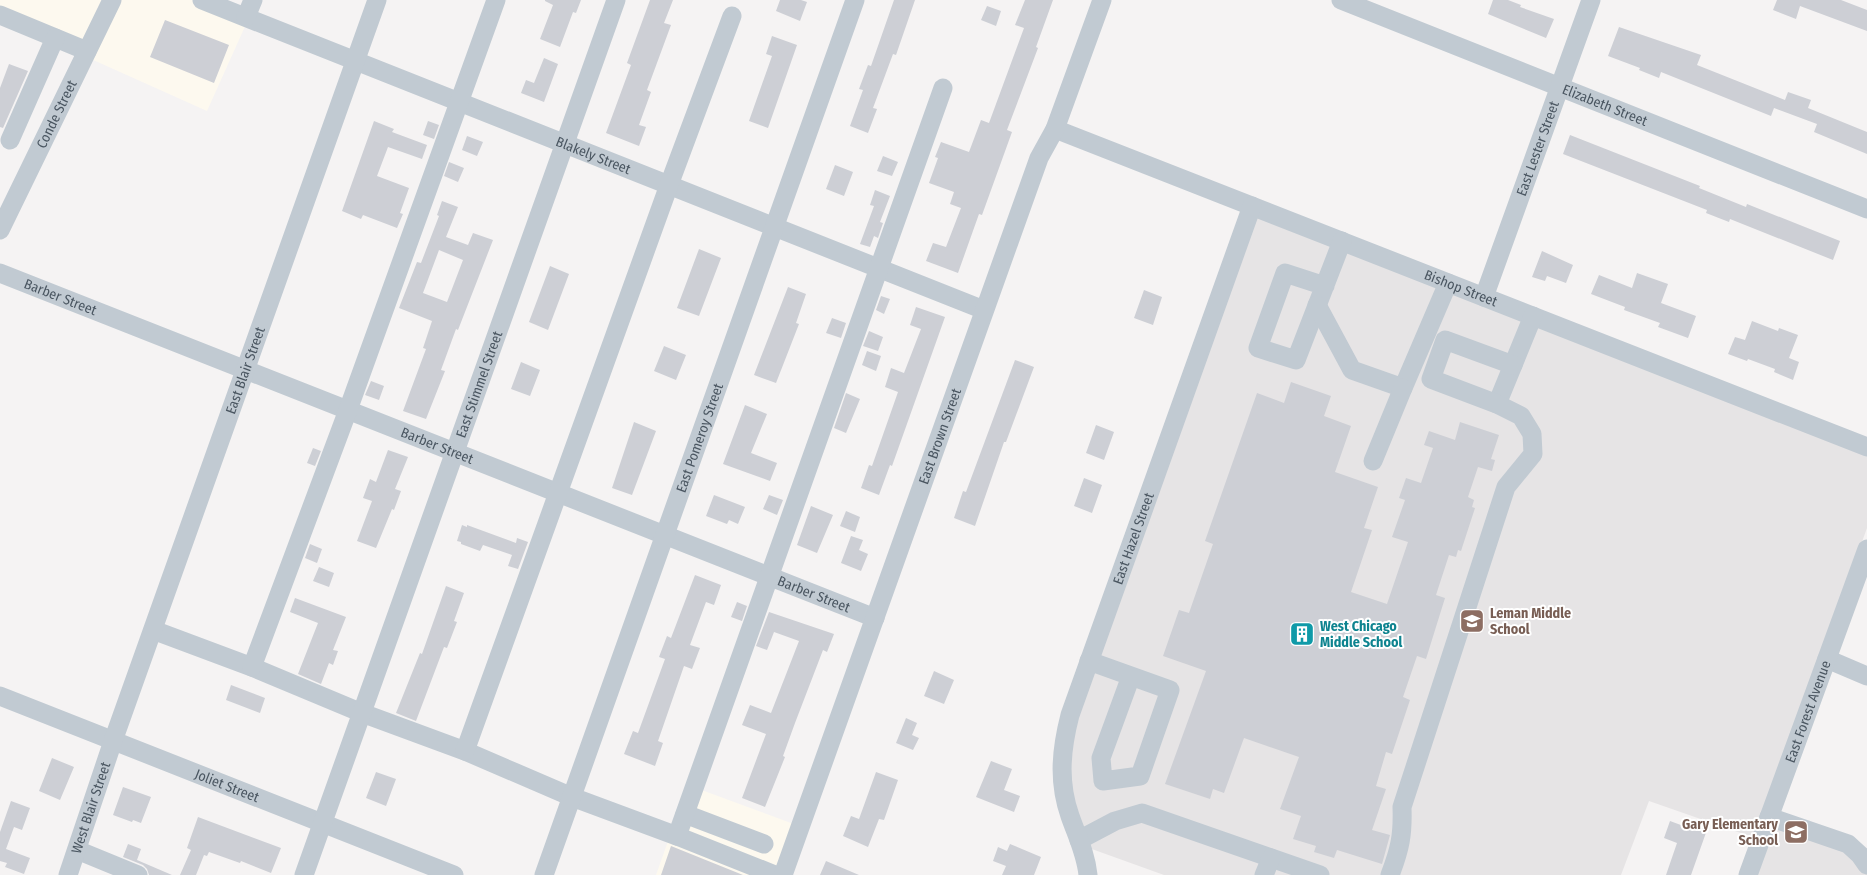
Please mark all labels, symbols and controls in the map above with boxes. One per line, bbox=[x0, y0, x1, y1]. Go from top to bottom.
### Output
street label: Conde Street bbox=[33, 77, 81, 151]
street label: Elizabeth Street bbox=[1560, 81, 1650, 130]
street label: East Lester Street bbox=[1513, 98, 1563, 198]
street label: Blakely Street bbox=[553, 133, 633, 178]
street label: Bishop Street bbox=[1422, 266, 1500, 311]
street label: Barber Street bbox=[22, 275, 99, 319]
street label: East Blair Street bbox=[222, 324, 269, 416]
street label: East Stimmel Street bbox=[453, 328, 506, 440]
street label: East Pomeroy Street bbox=[673, 381, 727, 495]
street label: East Brown Street bbox=[915, 386, 965, 487]
street label: Barber Street bbox=[398, 424, 476, 468]
street label: East Hazel Street bbox=[1109, 490, 1158, 587]
street label: Barber Street bbox=[775, 572, 853, 617]
place label: Leman Middle School bbox=[1490, 605, 1571, 638]
school or university icon: Leman Middle School bbox=[1459, 608, 1485, 634]
place label: West Chicago Middle School bbox=[1320, 618, 1402, 651]
building icon: West Chicago Middle School bbox=[1289, 621, 1315, 647]
street label: East Forest Avenue bbox=[1782, 658, 1835, 765]
street label: West Blair Street bbox=[68, 759, 114, 856]
street label: Joliet Street bbox=[192, 766, 262, 806]
place label: Gary Elementary School bbox=[1682, 816, 1778, 849]
school or university icon: Gary Elementary School bbox=[1783, 819, 1809, 845]

